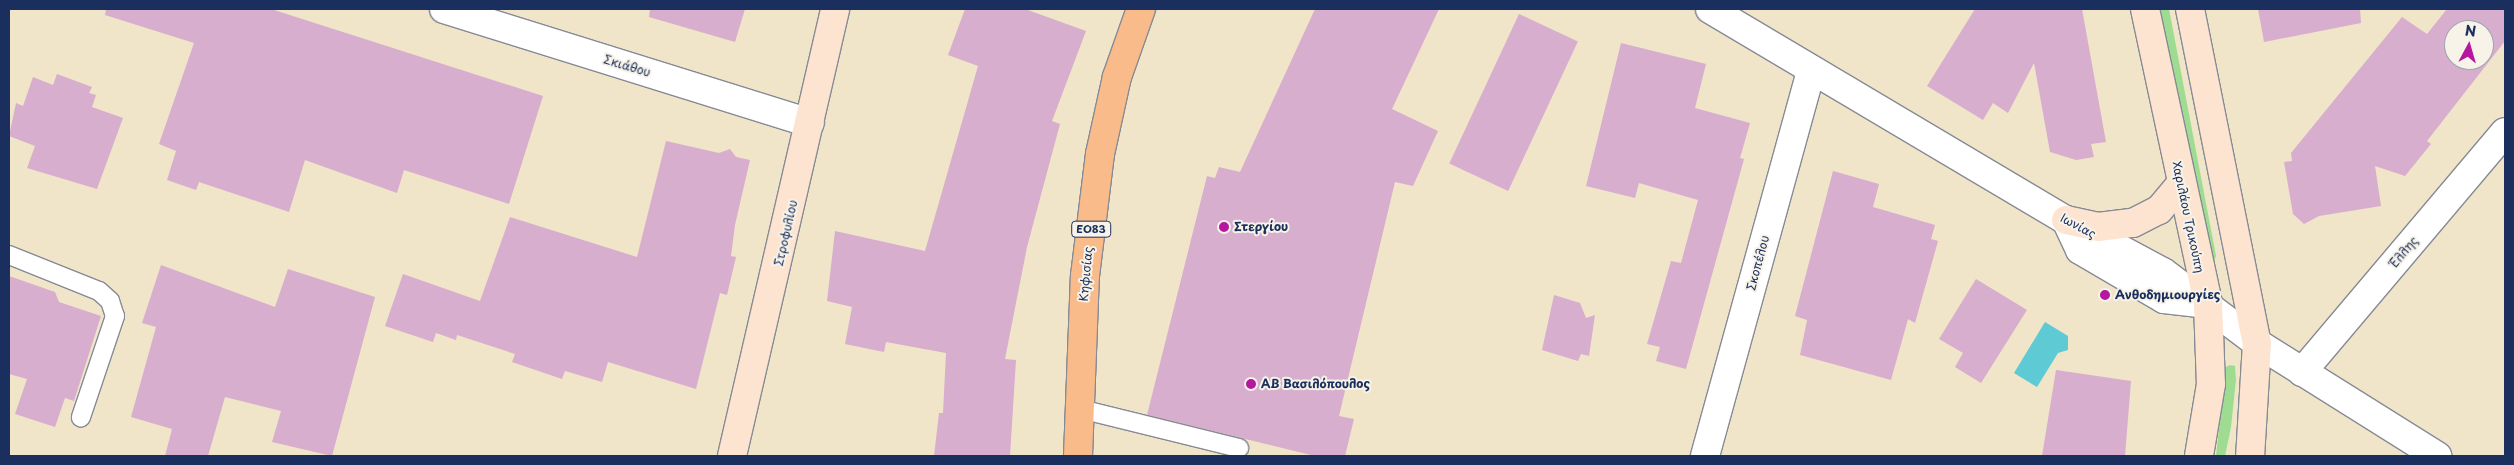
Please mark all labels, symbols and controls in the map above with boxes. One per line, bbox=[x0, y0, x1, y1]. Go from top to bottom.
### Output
north arrow bbox=[2444, 20, 2494, 70]
text: N bbox=[2464, 20, 2477, 42]
street label: Σκιάθου bbox=[602, 52, 652, 80]
street label: Χαριλάου Τρικούπη bbox=[2169, 160, 2207, 274]
street label: Στροφυλίου bbox=[771, 199, 801, 267]
street label: Ιωνίας bbox=[2058, 211, 2098, 241]
road number: ΕΟ83 bbox=[1071, 220, 1111, 238]
place label: Στεργίου bbox=[1234, 220, 1288, 234]
marker: Στεργίου bbox=[1218, 221, 1230, 233]
street label: Σκοπέλου bbox=[1744, 234, 1772, 292]
street label: Έλλης bbox=[2387, 234, 2421, 270]
street label: Κηφισίας bbox=[1076, 246, 1096, 302]
place label: Ανθοδημιουργίες bbox=[2115, 288, 2220, 302]
marker: Ανθοδημιουργίες bbox=[2099, 289, 2111, 301]
place label: ΑΒ Βασιλόπουλος bbox=[1261, 377, 1370, 391]
marker: ΑΒ Βασιλόπουλος bbox=[1245, 378, 1257, 390]

